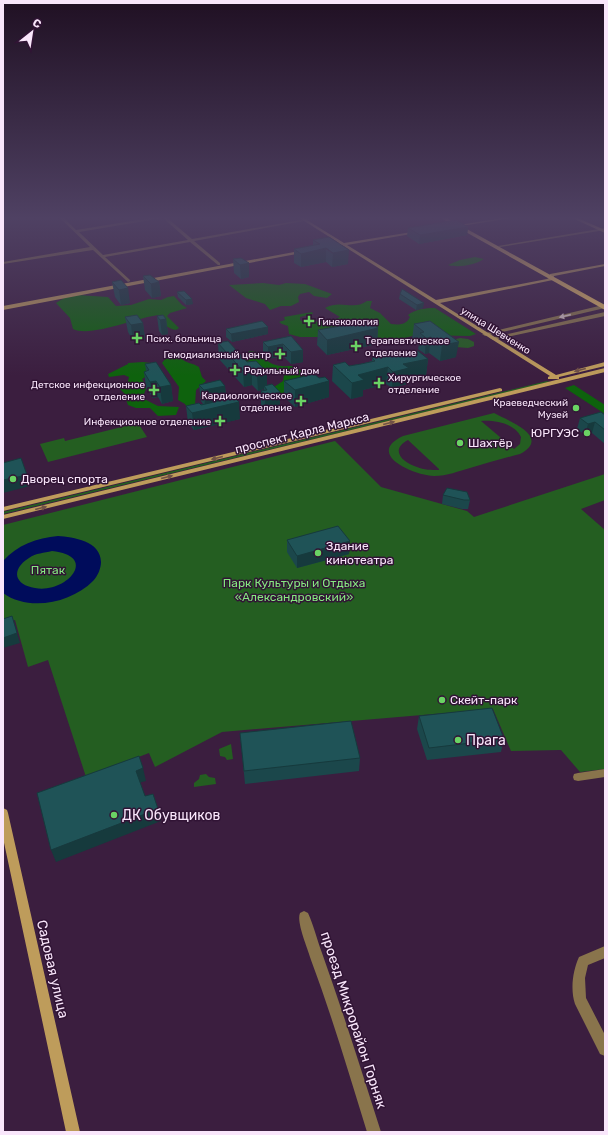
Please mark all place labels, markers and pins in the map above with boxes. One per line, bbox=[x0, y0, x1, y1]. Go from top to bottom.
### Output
marker: Гинекология bbox=[303, 315, 315, 327]
place label: Гинекология bbox=[318, 316, 378, 328]
marker: Псих. больница bbox=[131, 332, 143, 344]
place label: Псих. больница bbox=[146, 333, 221, 345]
place label: Терапевтическое отделение bbox=[365, 335, 450, 359]
marker: Терапевтическое отделение bbox=[350, 340, 362, 352]
marker: Гемодиализный центр bbox=[274, 348, 286, 360]
place label: Гемодиализный центр bbox=[164, 349, 271, 361]
marker: Родильный дом bbox=[229, 364, 241, 376]
place label: Родильный дом bbox=[244, 365, 320, 377]
place label: Хирургическое отделение bbox=[388, 372, 461, 396]
marker: Хирургическое отделение bbox=[373, 377, 385, 389]
place label: Детское инфекционное отделение bbox=[31, 379, 145, 403]
marker: Детское инфекционное отделение bbox=[148, 384, 160, 396]
place label: Кардиологическое отделение bbox=[201, 390, 292, 414]
marker: Кардиологическое отделение bbox=[295, 395, 307, 407]
place label: Краеведческий Музей bbox=[493, 397, 568, 421]
marker: Краеведческий Музей bbox=[571, 403, 581, 413]
marker: Инфекционное отделение bbox=[214, 415, 226, 427]
place label: Инфекционное отделение bbox=[84, 416, 211, 428]
place label: ЮРГУЭС bbox=[531, 426, 579, 440]
marker: ЮРГУЭС bbox=[582, 428, 592, 438]
place label: Шахтёр bbox=[468, 436, 513, 450]
marker: Шахтёр bbox=[455, 438, 465, 448]
place label: Дворец спорта bbox=[21, 472, 108, 486]
marker: Дворец спорта bbox=[8, 474, 18, 484]
place label: Здание кинотеатра bbox=[326, 539, 393, 567]
marker: Здание кинотеатра bbox=[313, 548, 323, 558]
place label: Скейт-парк bbox=[450, 693, 518, 707]
marker: Скейт-парк bbox=[437, 695, 447, 705]
place label: Прага bbox=[466, 732, 506, 749]
marker: Прага bbox=[453, 735, 463, 745]
place label: ДК Обувщиков bbox=[122, 807, 221, 824]
marker: ДК Обувщиков bbox=[109, 810, 119, 820]

